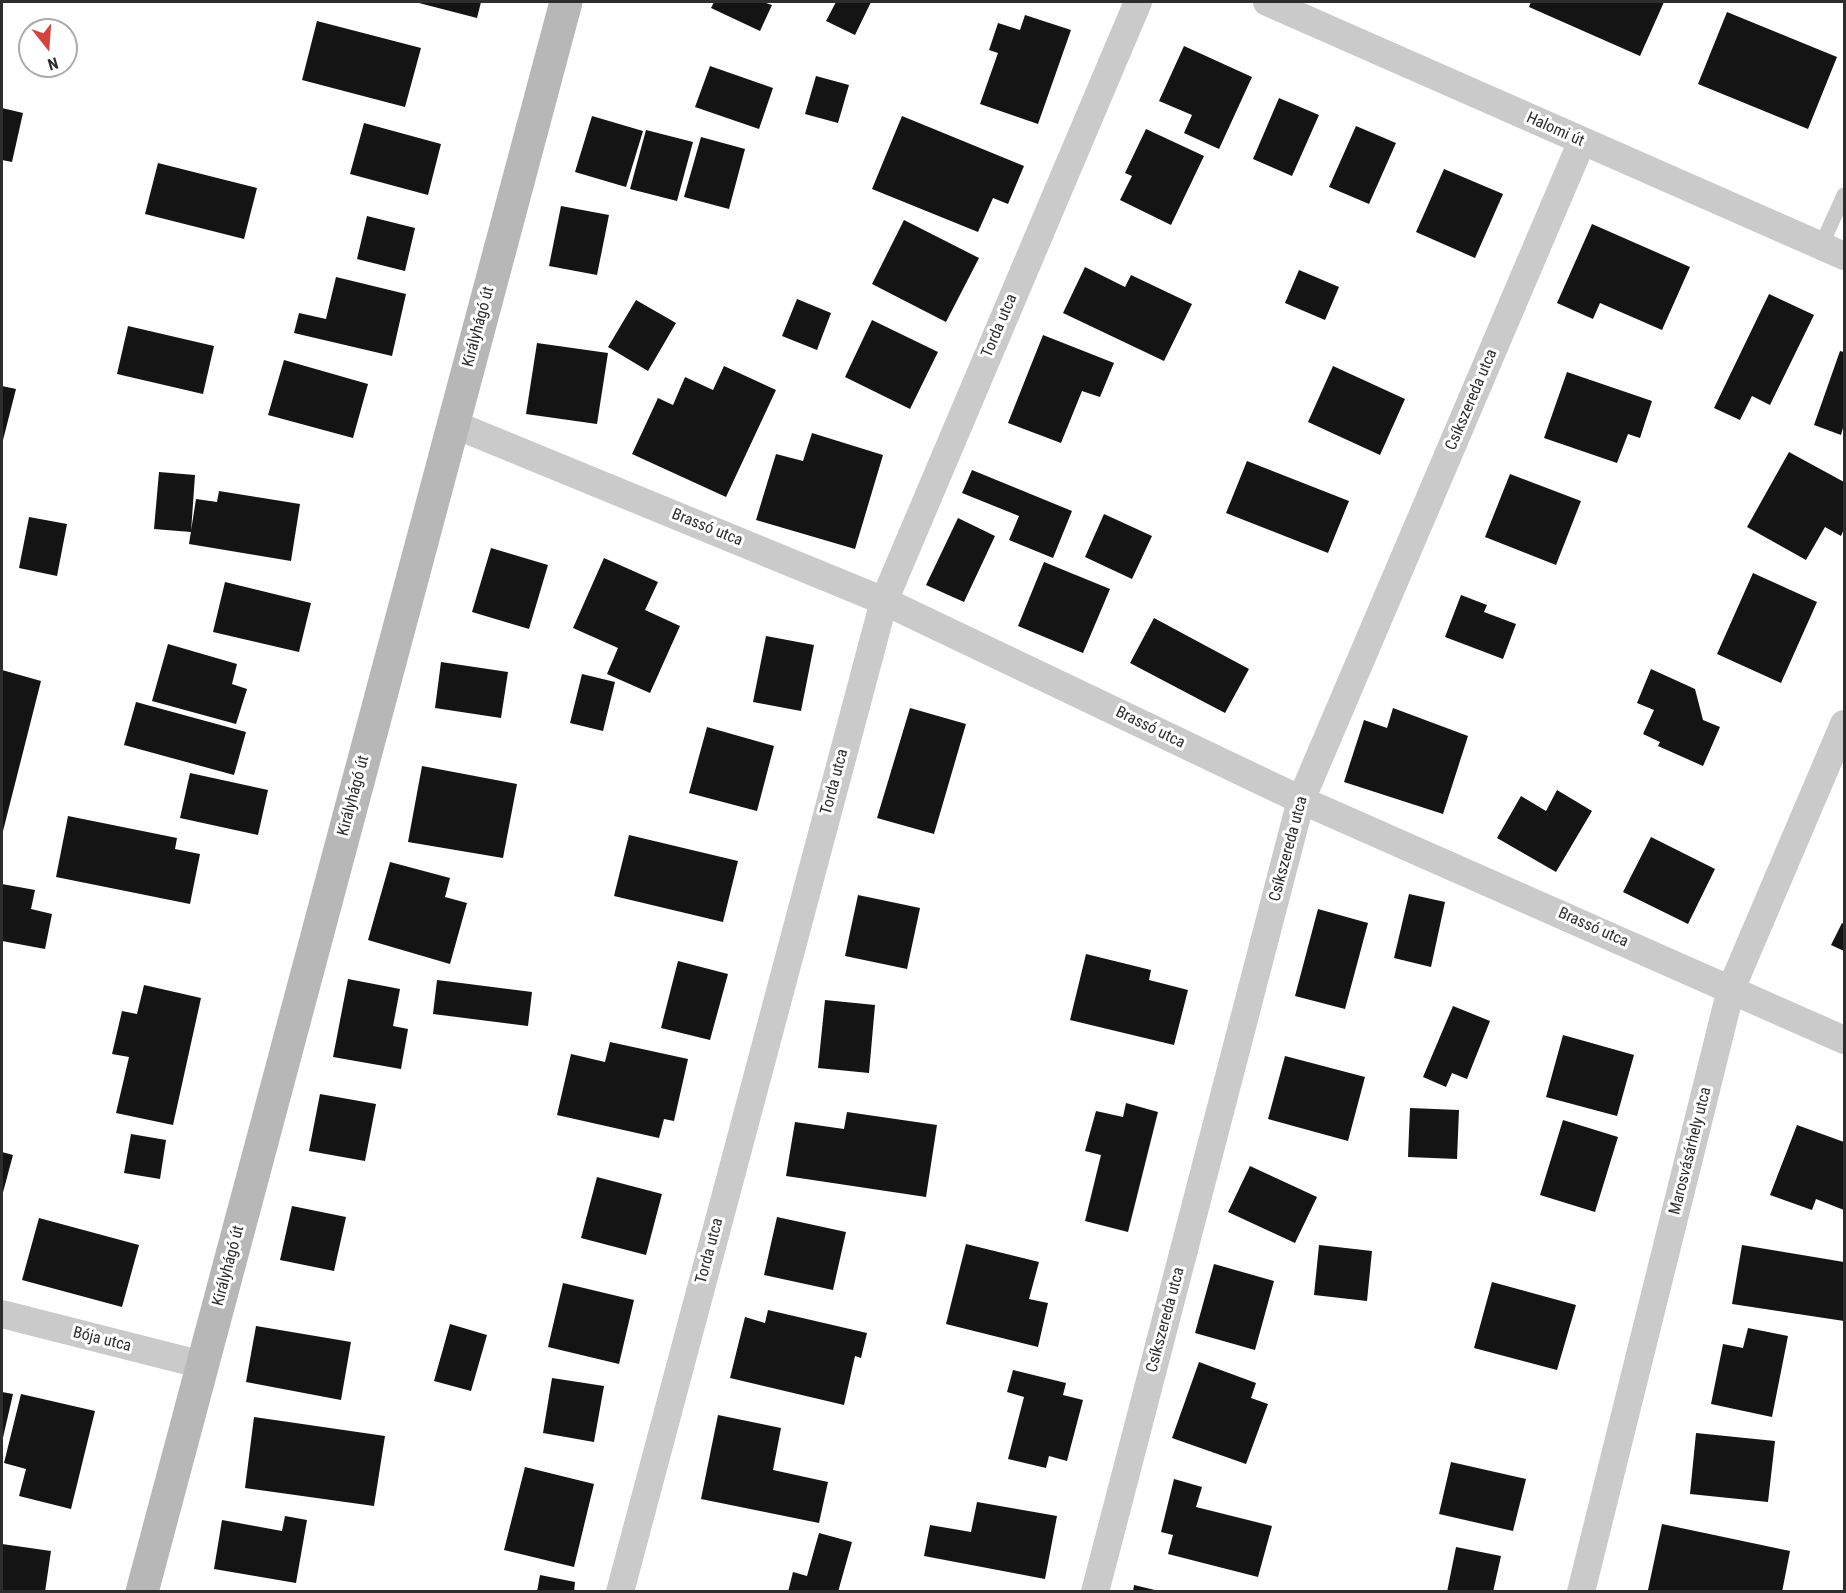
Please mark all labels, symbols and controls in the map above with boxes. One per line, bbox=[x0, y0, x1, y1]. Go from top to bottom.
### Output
north arrow bbox=[18, 18, 78, 78]
text: N bbox=[45, 53, 60, 74]
street label: Halomi út bbox=[1523, 109, 1587, 151]
street label: Királyhágó út bbox=[459, 285, 499, 369]
street label: Torda utca bbox=[978, 291, 1022, 361]
street label: Csíkszereda utca bbox=[1442, 347, 1502, 453]
street label: Brassó utca bbox=[669, 505, 745, 551]
street label: Brassó utca bbox=[1112, 703, 1188, 753]
street label: Torda utca bbox=[817, 747, 853, 817]
street label: Királyhágó út bbox=[334, 754, 374, 838]
street label: Csíkszereda utca bbox=[1266, 794, 1312, 904]
street label: Brassó utca bbox=[1555, 904, 1631, 952]
street label: Marosvásárhely utca bbox=[1666, 1085, 1716, 1217]
street label: Torda utca bbox=[692, 1216, 728, 1286]
street label: Királyhágó út bbox=[209, 1224, 249, 1308]
street label: Csíkszereda utca bbox=[1143, 1265, 1189, 1375]
street label: Bója utca bbox=[71, 1324, 133, 1356]

